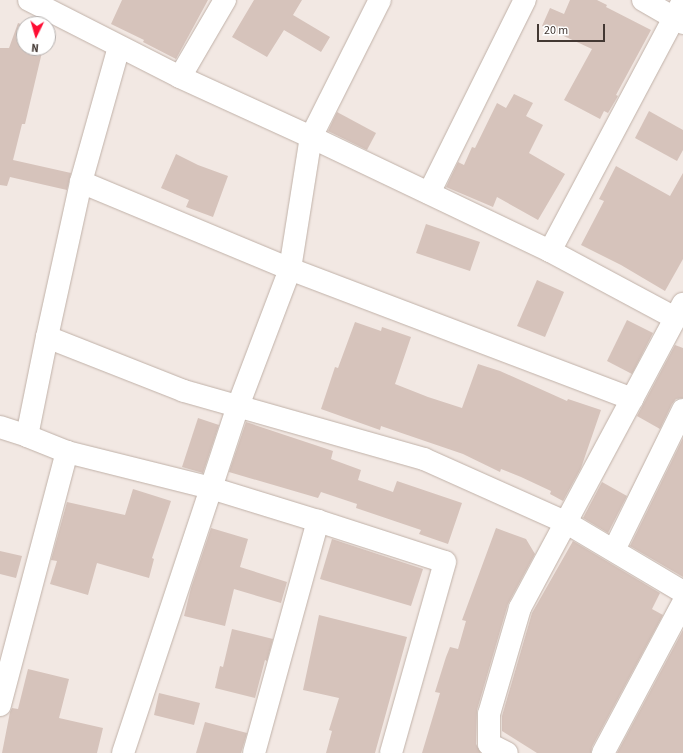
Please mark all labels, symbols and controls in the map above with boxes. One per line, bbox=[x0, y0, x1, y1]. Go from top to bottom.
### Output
north arrow bbox=[16, 16, 56, 56]
scale bar bbox=[539, 16, 607, 42]
text: 20 m bbox=[544, 22, 568, 39]
text: N bbox=[31, 40, 39, 55]

